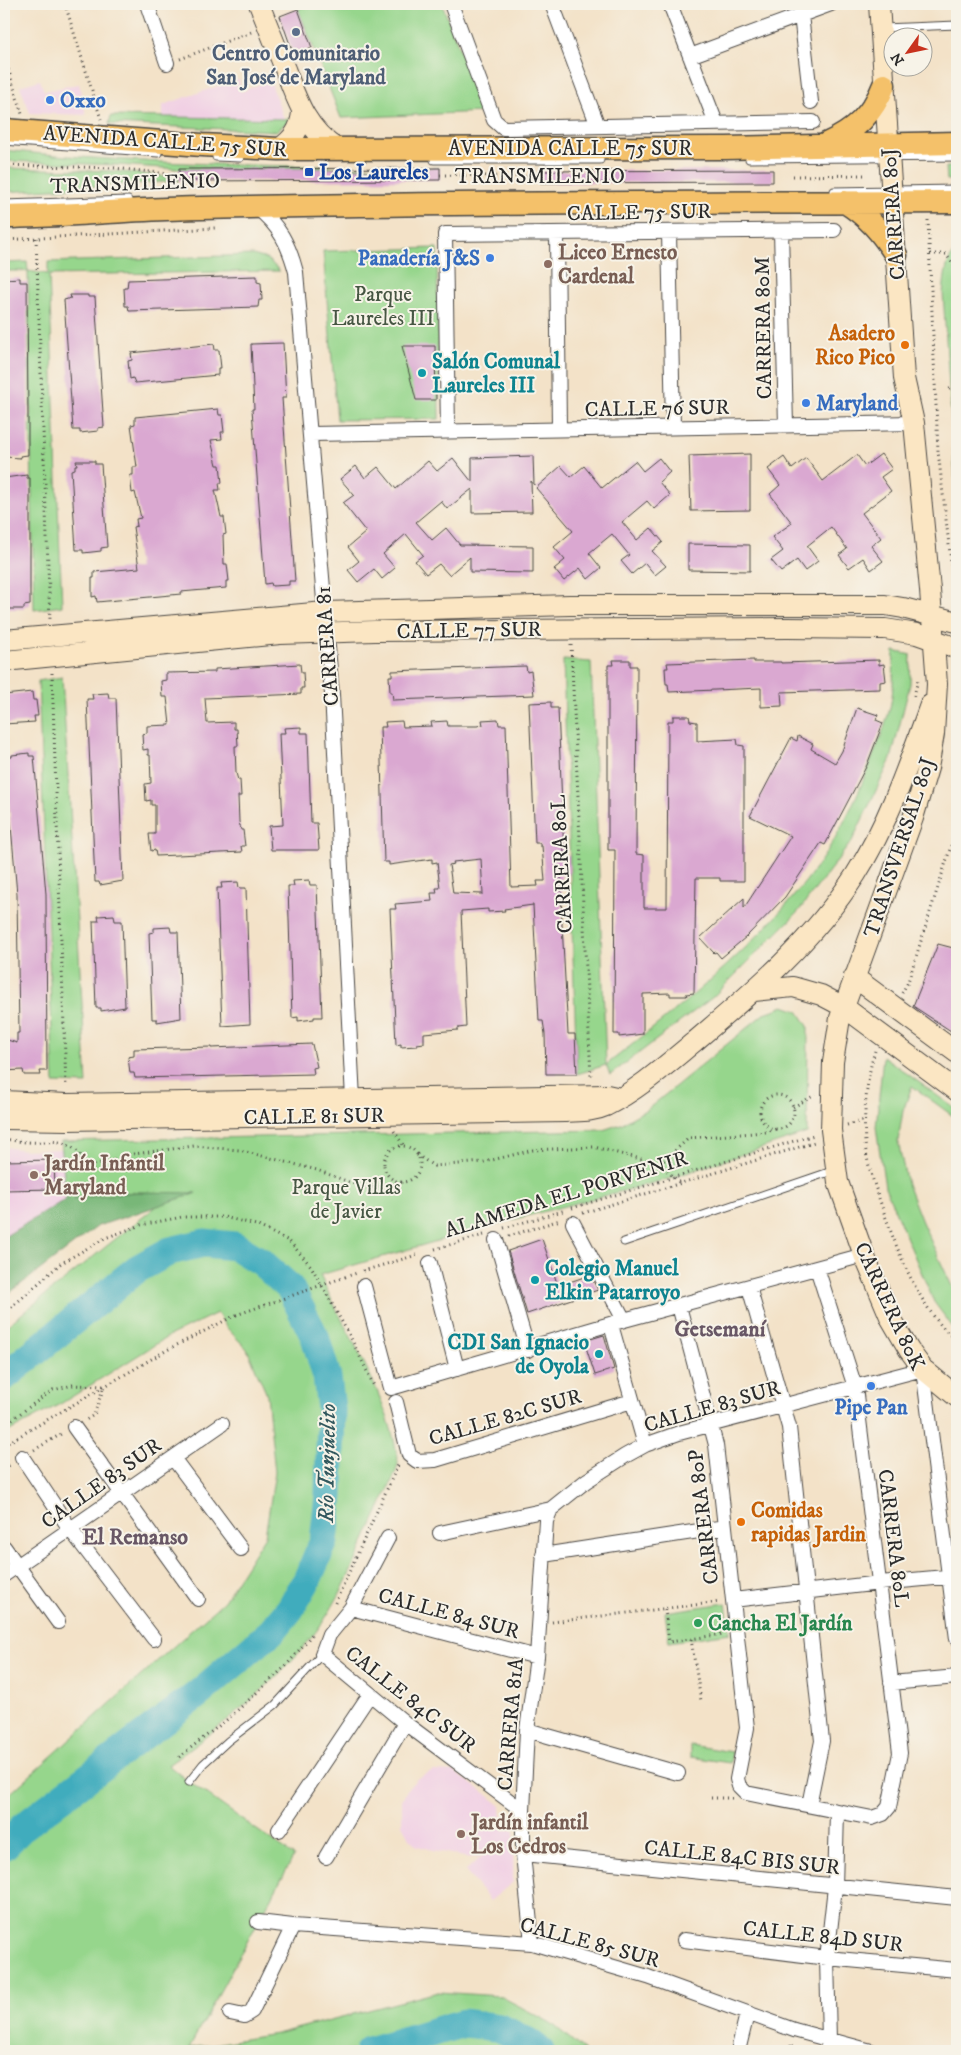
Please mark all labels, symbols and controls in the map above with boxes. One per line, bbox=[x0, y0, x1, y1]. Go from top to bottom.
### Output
marker: Centro Comunitario San José de Maryland bbox=[290, 26, 302, 38]
north arrow bbox=[884, 28, 934, 78]
place label: Centro Comunitario San José de Maryland bbox=[206, 41, 386, 91]
text: N bbox=[887, 48, 909, 68]
place label: Oxxo bbox=[60, 88, 106, 114]
marker: Oxxo bbox=[44, 94, 56, 106]
street label: AVENIDA CALLE 75 SUR bbox=[42, 121, 288, 163]
street label: AVENIDA CALLE 75 SUR bbox=[448, 136, 692, 162]
street label: CARRERA 80J bbox=[876, 147, 912, 281]
place label: Los Laureles bbox=[319, 160, 429, 186]
street label: TRANSMILENIO bbox=[455, 164, 625, 190]
marker: Los Laureles bbox=[303, 166, 315, 178]
street label: TRANSMILENIO bbox=[50, 168, 220, 200]
street label: CALLE 75 SUR bbox=[567, 199, 711, 227]
place label: Liceo Ernesto Cardenal bbox=[558, 240, 677, 290]
place label: Panadería J&S bbox=[358, 246, 480, 272]
marker: Panadería J&S bbox=[484, 252, 496, 264]
street label: CARRERA 80M bbox=[750, 256, 778, 400]
marker: Liceo Ernesto Cardenal bbox=[542, 258, 554, 270]
park label: Parque Laureles III bbox=[331, 282, 435, 332]
place label: Asadero Rico Pico bbox=[815, 321, 895, 371]
marker: Asadero Rico Pico bbox=[899, 339, 911, 351]
place label: Salón Comunal Laureles III bbox=[432, 349, 561, 399]
marker: Salón Comunal Laureles III bbox=[416, 367, 428, 379]
place label: Maryland bbox=[816, 391, 899, 417]
street label: CALLE 76 SUR bbox=[584, 395, 730, 423]
marker: Maryland bbox=[800, 397, 812, 409]
street label: CARRERA 81 bbox=[311, 585, 345, 707]
street label: CALLE 77 SUR bbox=[396, 617, 542, 645]
street label: TRANSVERSAL 80J bbox=[859, 754, 941, 941]
street label: CARRERA 80L bbox=[545, 794, 579, 934]
street label: CALLE 81 SUR bbox=[243, 1103, 385, 1131]
street label: ALAMEDA EL PORVENIR bbox=[442, 1146, 691, 1244]
place label: Jardín Infantil Maryland bbox=[42, 1151, 165, 1201]
marker: Jardín Infantil Maryland bbox=[28, 1169, 40, 1181]
park label: Parque Villas de Javier bbox=[291, 1175, 401, 1225]
street label: CARRERA 80K bbox=[848, 1238, 930, 1375]
place label: Colegio Manuel Elkin Patarroyo bbox=[545, 1256, 680, 1306]
marker: Colegio Manuel Elkin Patarroyo bbox=[529, 1274, 541, 1286]
district label: Getsemaní bbox=[674, 1316, 767, 1343]
place label: CDI San Ignacio de Oyola bbox=[448, 1330, 590, 1380]
marker: CDI San Ignacio de Oyola bbox=[593, 1348, 605, 1360]
street label: CALLE 83 SUR bbox=[641, 1375, 784, 1439]
marker: Pipe Pan bbox=[865, 1380, 877, 1392]
street label: CALLE 82C SUR bbox=[426, 1384, 585, 1452]
place label: Pipe Pan bbox=[834, 1395, 909, 1421]
water label: Río Tunjuelito bbox=[313, 1403, 342, 1524]
street label: CALLE 83 SUR bbox=[36, 1433, 167, 1535]
street label: CARRERA 80P bbox=[683, 1448, 725, 1586]
street label: CARRERA 80L bbox=[872, 1468, 914, 1609]
place label: Comidas rapidas Jardin bbox=[751, 1498, 867, 1548]
marker: Comidas rapidas Jardin bbox=[735, 1516, 747, 1528]
district label: El Remanso bbox=[82, 1524, 188, 1551]
street label: CALLE 84 SUR bbox=[375, 1583, 522, 1645]
place label: Cancha El Jardín bbox=[708, 1611, 853, 1637]
marker: Cancha El Jardín bbox=[692, 1617, 704, 1629]
street label: CALLE 84C SUR bbox=[340, 1641, 481, 1759]
street label: CARRERA 81A bbox=[492, 1656, 530, 1792]
place label: Jardín infantil Los Cedros bbox=[469, 1810, 589, 1860]
marker: Jardín infantil Los Cedros bbox=[455, 1828, 467, 1840]
street label: CALLE 84C BIS SUR bbox=[643, 1835, 841, 1881]
street label: CALLE 85 SUR bbox=[517, 1912, 663, 1974]
street label: CALLE 84D SUR bbox=[741, 1916, 904, 1958]

